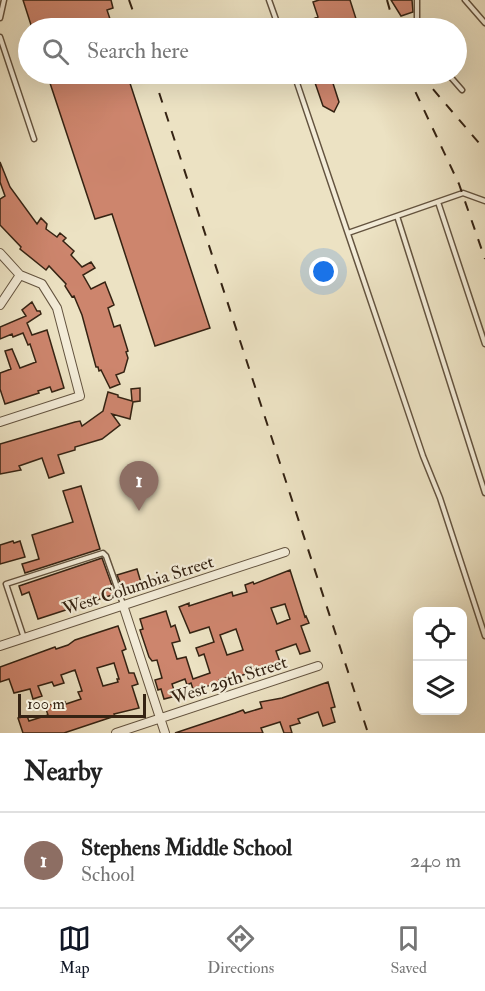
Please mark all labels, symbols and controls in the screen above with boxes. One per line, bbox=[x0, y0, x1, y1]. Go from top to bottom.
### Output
search box bbox=[18, 18, 467, 84]
icon: search bbox=[39, 35, 72, 68]
text: Search here bbox=[87, 37, 189, 65]
your location bbox=[309, 257, 338, 286]
pin: 1 bbox=[120, 462, 158, 511]
street label: West Columbia Street bbox=[59, 550, 217, 621]
map controls bbox=[413, 607, 467, 715]
button: locate bbox=[413, 607, 467, 661]
street label: West 29th Street bbox=[167, 651, 290, 710]
button: layers bbox=[413, 661, 467, 715]
scale bar bbox=[18, 691, 146, 718]
text: 100 m bbox=[27, 694, 65, 714]
text: Nearby bbox=[24, 756, 102, 788]
text: Stephens Middle School bbox=[81, 834, 292, 862]
text: 1 bbox=[40, 848, 47, 873]
text: 240 m bbox=[410, 848, 461, 873]
text: School bbox=[81, 862, 135, 887]
tab: Map bbox=[58, 922, 91, 978]
tab: Directions bbox=[207, 922, 274, 978]
tab: Saved bbox=[390, 922, 427, 978]

